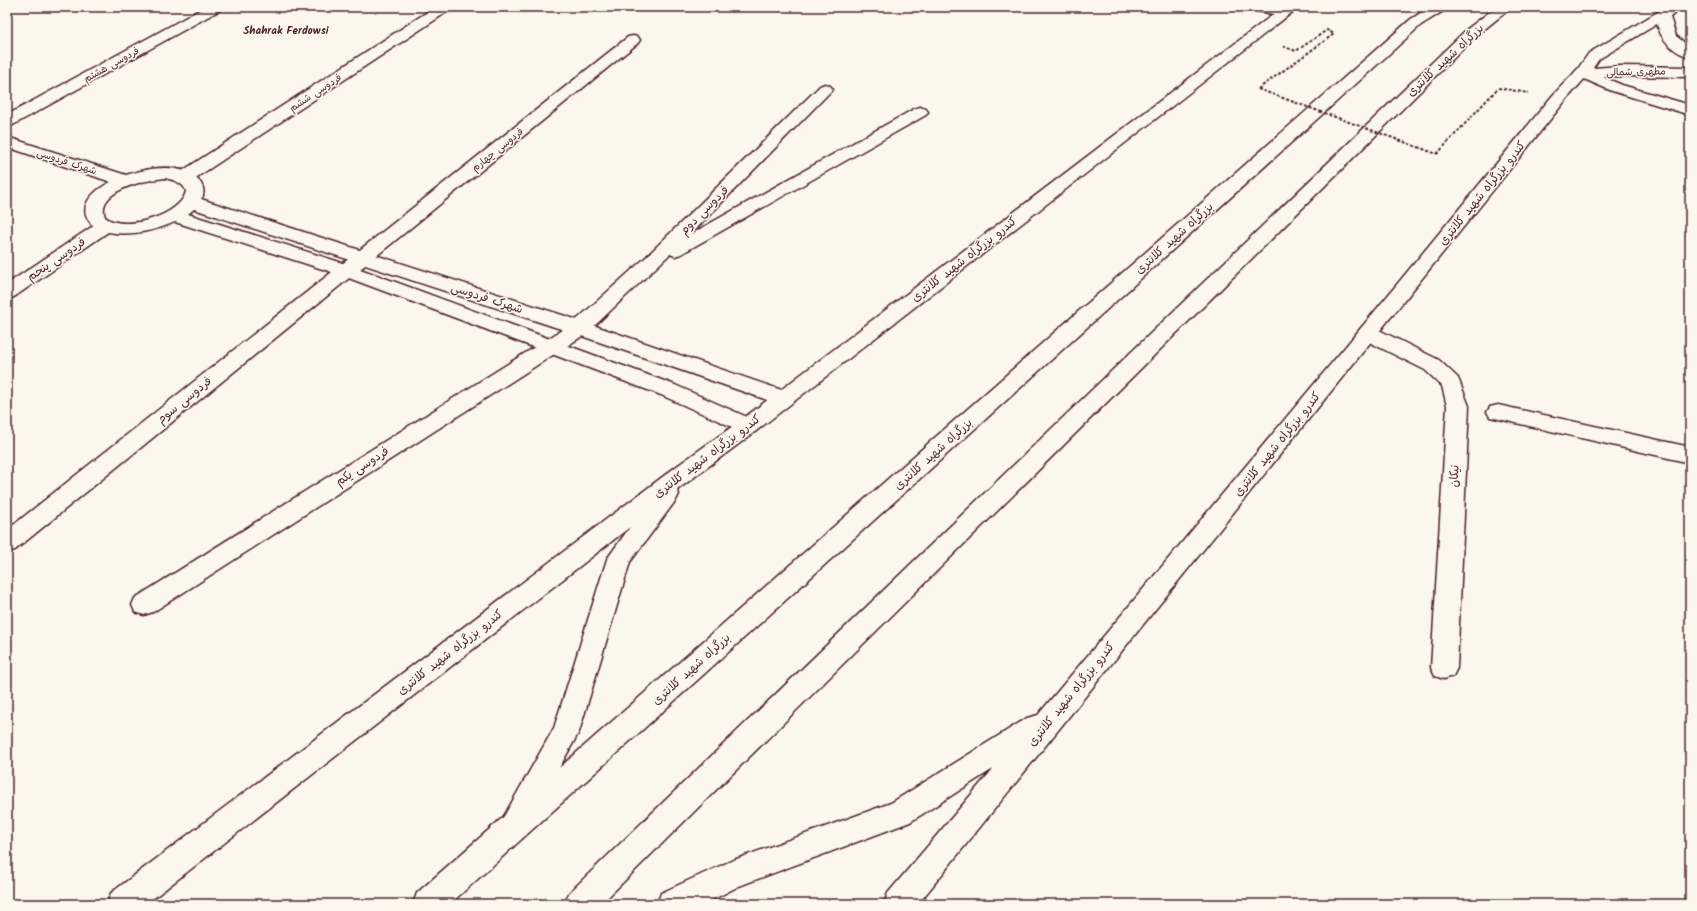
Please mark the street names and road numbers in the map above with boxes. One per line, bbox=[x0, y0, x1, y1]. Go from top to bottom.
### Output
street label: بزرگراه شهید کلانتری bbox=[1402, 19, 1488, 101]
street label: فردوسی هشتم bbox=[81, 43, 142, 87]
street label: مطهری شمالی bbox=[1606, 63, 1666, 81]
street label: فردوسی ششم bbox=[286, 70, 345, 116]
street label: فردوسی چهارم bbox=[468, 124, 527, 176]
street label: کندرو بزرگراه شهید کلانتری bbox=[1434, 137, 1531, 250]
street label: شهرک فردوسی bbox=[35, 145, 99, 179]
street label: فردوسی دوم bbox=[675, 181, 733, 239]
street label: بزرگراه شهید کلانتری bbox=[1131, 198, 1218, 279]
street label: کندرو بزرگراه شهید کلانتری bbox=[907, 212, 1021, 307]
street label: فردوسی پنجم bbox=[23, 233, 90, 286]
street label: شهرک فردوسی bbox=[448, 278, 525, 319]
street label: فردوسی سوم bbox=[153, 372, 216, 429]
street label: کندرو بزرگراه شهید کلانتری bbox=[1229, 388, 1326, 501]
street label: کندرو بزرگراه شهید کلانتری bbox=[650, 410, 765, 503]
street label: بزرگراه شهید کلانتری bbox=[890, 414, 977, 495]
street label: فردوسی یکم bbox=[332, 442, 393, 491]
street label: نیکان bbox=[1444, 464, 1465, 488]
street label: کندرو بزرگراه شهید کلانتری bbox=[393, 605, 507, 700]
street label: بزرگراه شهید کلانتری bbox=[648, 629, 735, 710]
street label: کندرو بزرگراه شهید کلانتری bbox=[1023, 638, 1120, 751]

